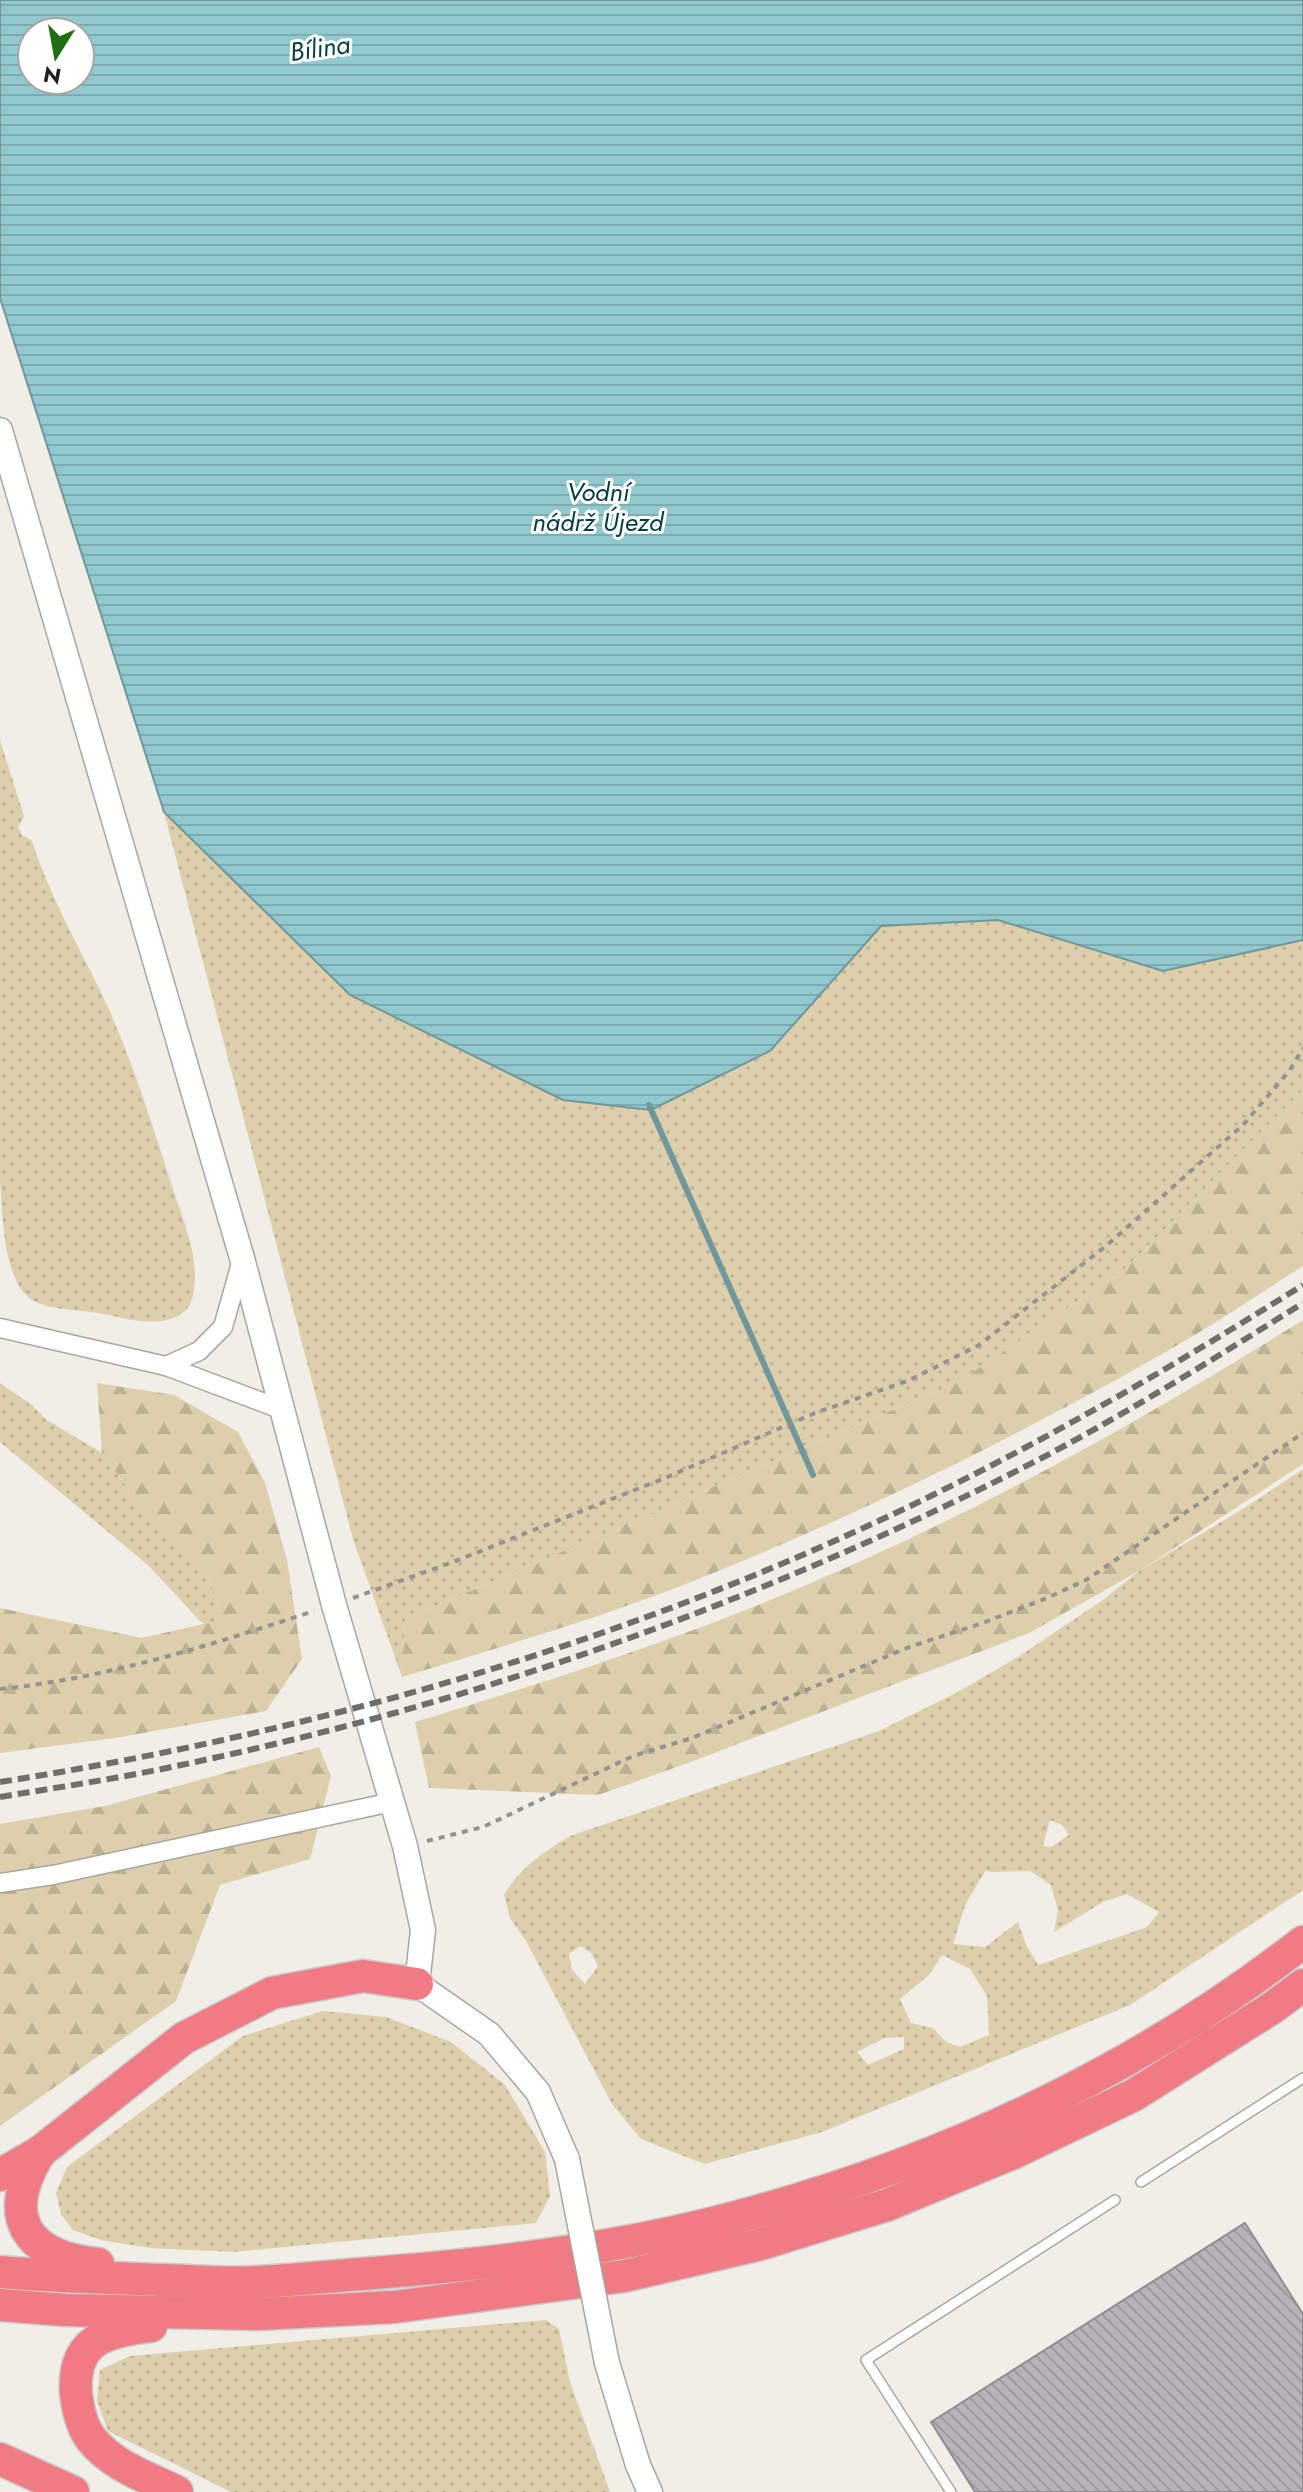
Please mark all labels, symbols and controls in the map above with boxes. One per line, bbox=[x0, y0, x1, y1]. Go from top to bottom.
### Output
north arrow bbox=[16, 16, 96, 96]
water label: Bílina bbox=[287, 25, 353, 71]
text: N bbox=[41, 58, 64, 93]
water label: Vodní nádrž Újezd bbox=[533, 473, 665, 541]

